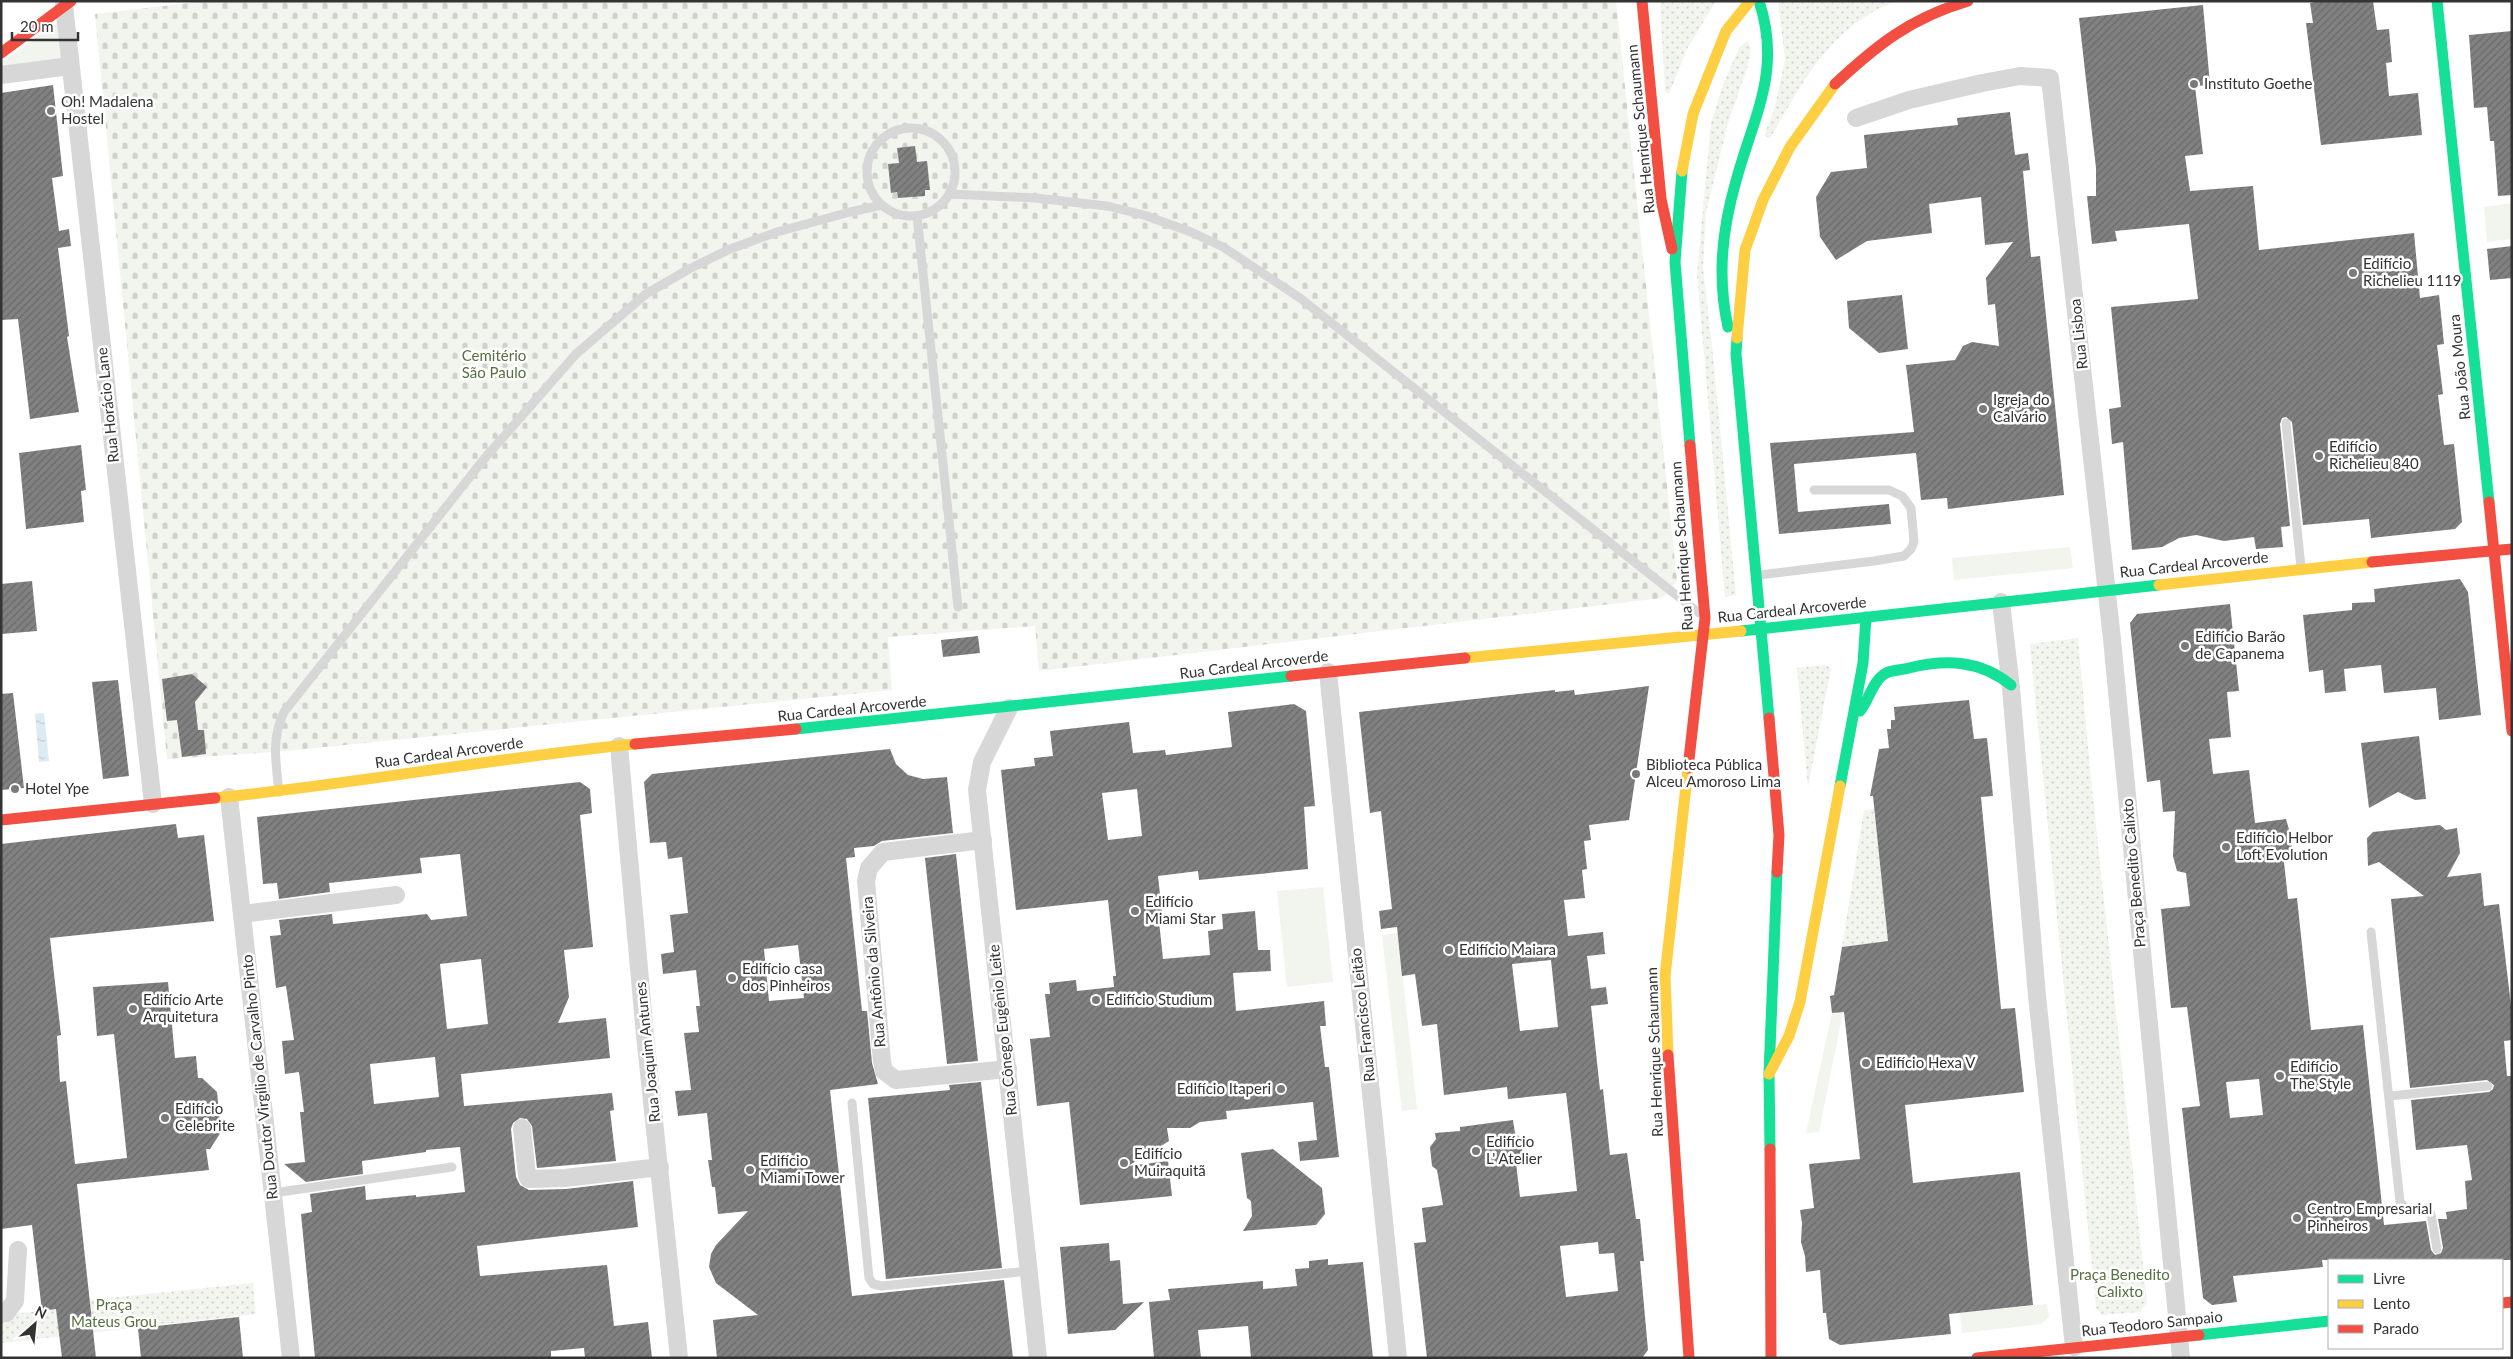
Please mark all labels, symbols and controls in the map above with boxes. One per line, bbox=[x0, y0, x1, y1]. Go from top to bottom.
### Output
scale bar bbox=[12, 10, 79, 42]
text: 20 m bbox=[20, 17, 54, 35]
street label: Rua Henrique Schaumann bbox=[1622, 44, 1658, 214]
place label: Instituto Goethe bbox=[2204, 74, 2313, 92]
marker: Instituto Goethe bbox=[2188, 78, 2200, 90]
place label: Oh! Madalena Hostel bbox=[61, 92, 153, 127]
marker: Oh! Madalena Hostel bbox=[45, 105, 57, 117]
place label: Edifício Richelieu 1119 bbox=[2363, 254, 2461, 289]
marker: Edifício Richelieu 1119 bbox=[2347, 267, 2359, 279]
street label: Rua Lisboa bbox=[2065, 298, 2091, 370]
street label: Rua João Moura bbox=[2445, 313, 2473, 421]
street label: Rua Horácio Lane bbox=[92, 346, 122, 464]
park label: Cemitério São Paulo bbox=[462, 346, 526, 381]
place label: Igreja do Calvário bbox=[1993, 390, 2050, 425]
marker: Igreja do Calvário bbox=[1977, 403, 1989, 415]
place label: Edifício Richelieu 840 bbox=[2329, 437, 2419, 472]
marker: Edifício Richelieu 840 bbox=[2313, 450, 2325, 462]
street label: Rua Henrique Schaumann bbox=[1666, 461, 1696, 631]
street label: Rua Cardeal Arcoverde bbox=[2119, 547, 2269, 581]
street label: Rua Cardeal Arcoverde bbox=[1717, 592, 1867, 626]
place label: Edifício Barão de Capanema bbox=[2195, 627, 2285, 662]
marker: Edifício Barão de Capanema bbox=[2179, 640, 2191, 652]
street label: Rua Cardeal Arcoverde bbox=[1179, 646, 1329, 682]
street label: Rua Cardeal Arcoverde bbox=[777, 691, 927, 725]
street label: Rua Cardeal Arcoverde bbox=[374, 733, 524, 771]
place label: Biblioteca Pública Alceu Amoroso Lima bbox=[1646, 755, 1781, 790]
marker: Biblioteca Pública Alceu Amoroso Lima bbox=[1630, 768, 1642, 780]
place label: Hotel Ype bbox=[25, 779, 89, 797]
marker: Hotel Ype bbox=[9, 783, 21, 795]
street label: Praça Benedito Calixto bbox=[2118, 798, 2148, 948]
place label: Edifício Helbor Loft Evolution bbox=[2236, 828, 2334, 863]
marker: Edifício Helbor Loft Evolution bbox=[2220, 841, 2232, 853]
place label: Edifício Miami Star bbox=[1145, 892, 1216, 927]
street label: Rua Antônio da Silveira bbox=[857, 896, 889, 1048]
marker: Edifício Miami Star bbox=[1129, 905, 1141, 917]
place label: Edifício Maiara bbox=[1459, 940, 1556, 958]
street label: Rua Cônego Eugênio Leite bbox=[984, 944, 1020, 1117]
marker: Edifício Maiara bbox=[1443, 944, 1455, 956]
street label: Rua Francisco Leitão bbox=[1346, 947, 1378, 1083]
street label: Rua Doutor Virgílio de Carvalho Pinto bbox=[237, 954, 281, 1201]
place label: Edifício casa dos Pinheiros bbox=[742, 959, 830, 994]
street label: Rua Henrique Schaumann bbox=[1642, 967, 1666, 1137]
marker: Edifício casa dos Pinheiros bbox=[726, 972, 738, 984]
street label: Rua Joaquim Antunes bbox=[631, 981, 663, 1123]
place label: Edifício Arte Arquitetura bbox=[143, 990, 223, 1025]
place label: Edifício Studium bbox=[1106, 990, 1212, 1008]
marker: Edifício Studium bbox=[1090, 994, 1102, 1006]
marker: Edifício Arte Arquitetura bbox=[127, 1003, 139, 1015]
place label: Edifício Hexa V bbox=[1876, 1053, 1976, 1071]
marker: Edifício Hexa V bbox=[1860, 1057, 1872, 1069]
place label: Edifício The Style bbox=[2290, 1057, 2351, 1092]
marker: Edifício The Style bbox=[2274, 1070, 2286, 1082]
place label: Edifício Itaperi bbox=[1177, 1079, 1271, 1097]
marker: Edifício Itaperi bbox=[1275, 1083, 1287, 1095]
place label: Edifício Celebrite bbox=[175, 1099, 235, 1134]
marker: Edifício Celebrite bbox=[159, 1112, 171, 1124]
place label: Edifício L' Atelier bbox=[1486, 1132, 1543, 1167]
place label: Edifício Muiraquitã bbox=[1134, 1144, 1206, 1179]
marker: Edifício L' Atelier bbox=[1470, 1145, 1482, 1157]
place label: Edifício Miami Tower bbox=[760, 1151, 845, 1186]
marker: Edifício Muiraquitã bbox=[1118, 1157, 1130, 1169]
marker: Edifício Miami Tower bbox=[744, 1164, 756, 1176]
place label: Centro Empresarial Pinheiros bbox=[2307, 1199, 2432, 1234]
marker: Centro Empresarial Pinheiros bbox=[2291, 1212, 2303, 1224]
legend bbox=[2328, 1259, 2503, 1349]
park label: Praça Benedito Calixto bbox=[2070, 1265, 2170, 1300]
text: Livre bbox=[2373, 1269, 2405, 1287]
text: Lento bbox=[2373, 1294, 2410, 1312]
park label: Praça Mateus Grou bbox=[71, 1295, 157, 1330]
north arrow bbox=[10, 1299, 60, 1349]
text: N bbox=[32, 1302, 50, 1322]
street label: Rua Teodoro Sampaio bbox=[2080, 1307, 2223, 1339]
text: Parado bbox=[2373, 1319, 2419, 1337]

